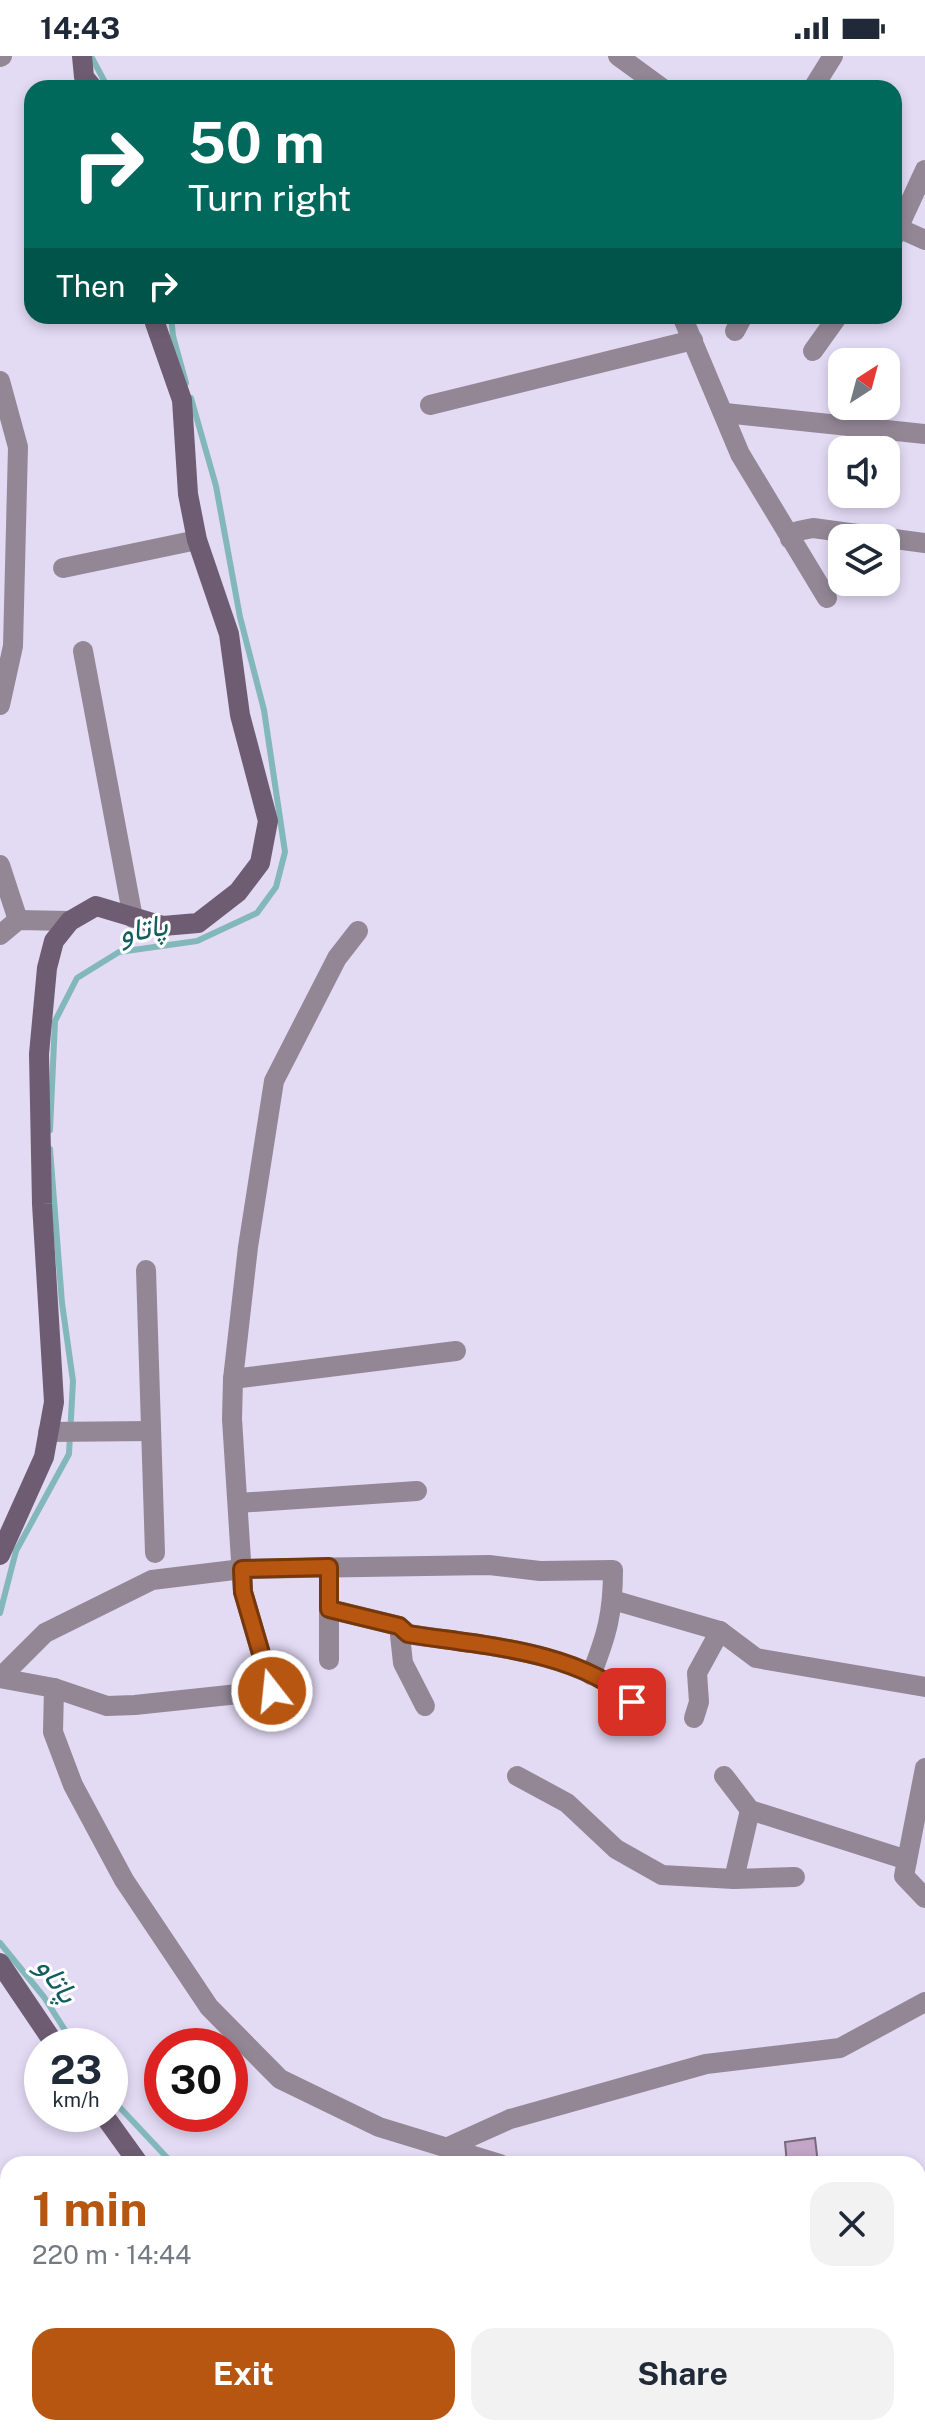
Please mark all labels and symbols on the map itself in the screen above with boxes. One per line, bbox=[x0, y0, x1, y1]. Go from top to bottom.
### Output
north arrow bbox=[828, 348, 900, 420]
water label: پاتاو bbox=[116, 906, 171, 953]
position arrow bbox=[230, 1649, 314, 1733]
pin bbox=[598, 1668, 666, 1736]
water label: پاتاو bbox=[27, 1949, 87, 2012]
speed limit sign: 30 bbox=[144, 2028, 248, 2132]

